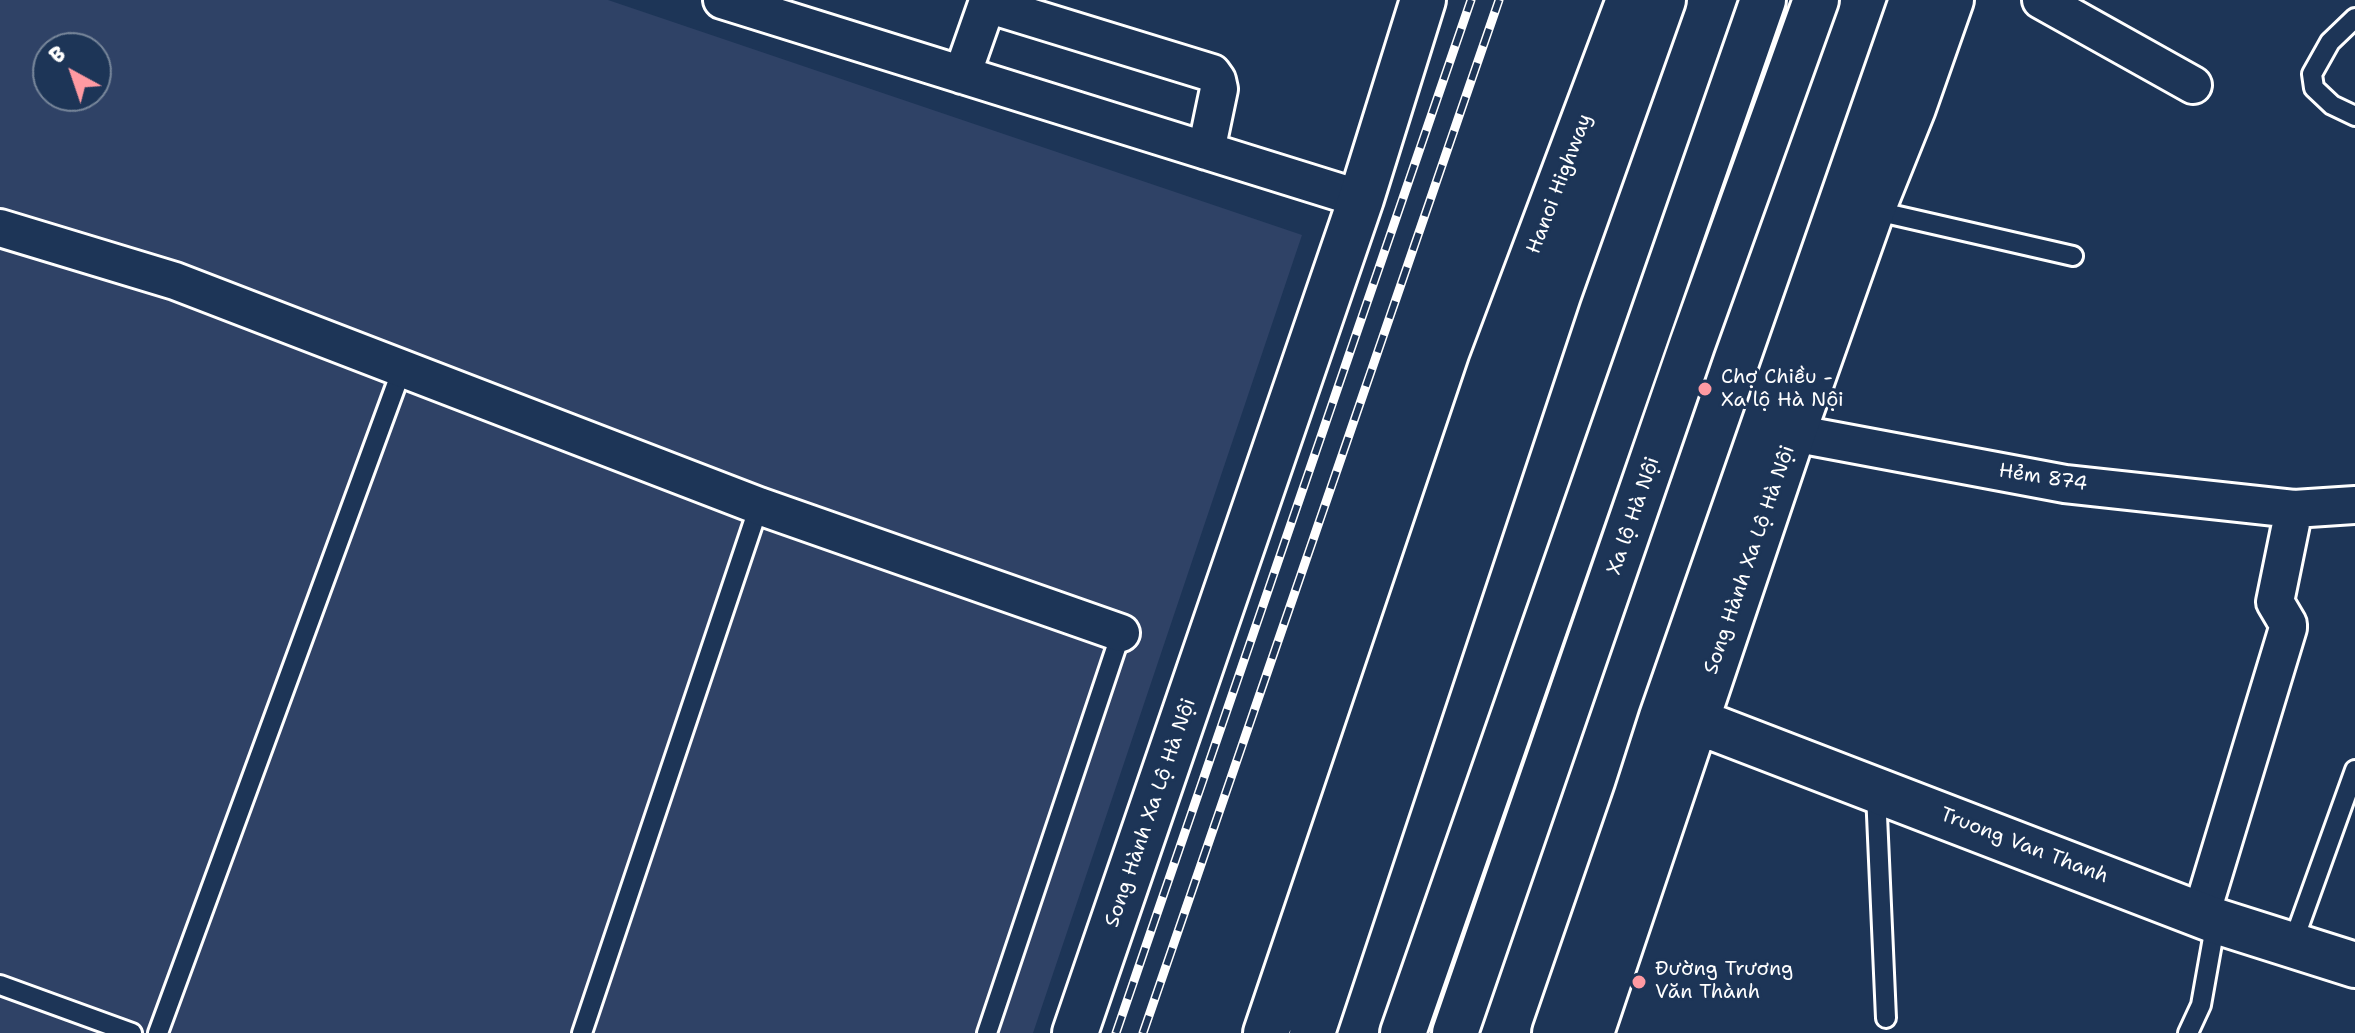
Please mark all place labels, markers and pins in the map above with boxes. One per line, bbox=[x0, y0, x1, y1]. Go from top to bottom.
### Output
place label: Chợ Chiều - Xa lộ Hà Nội bbox=[1721, 366, 1844, 413]
marker: Chợ Chiều - Xa lộ Hà Nội bbox=[1696, 380, 1714, 398]
place label: Đường Trương Văn Thành bbox=[1655, 958, 1793, 1005]
marker: Đường Trương Văn Thành bbox=[1630, 973, 1648, 991]

